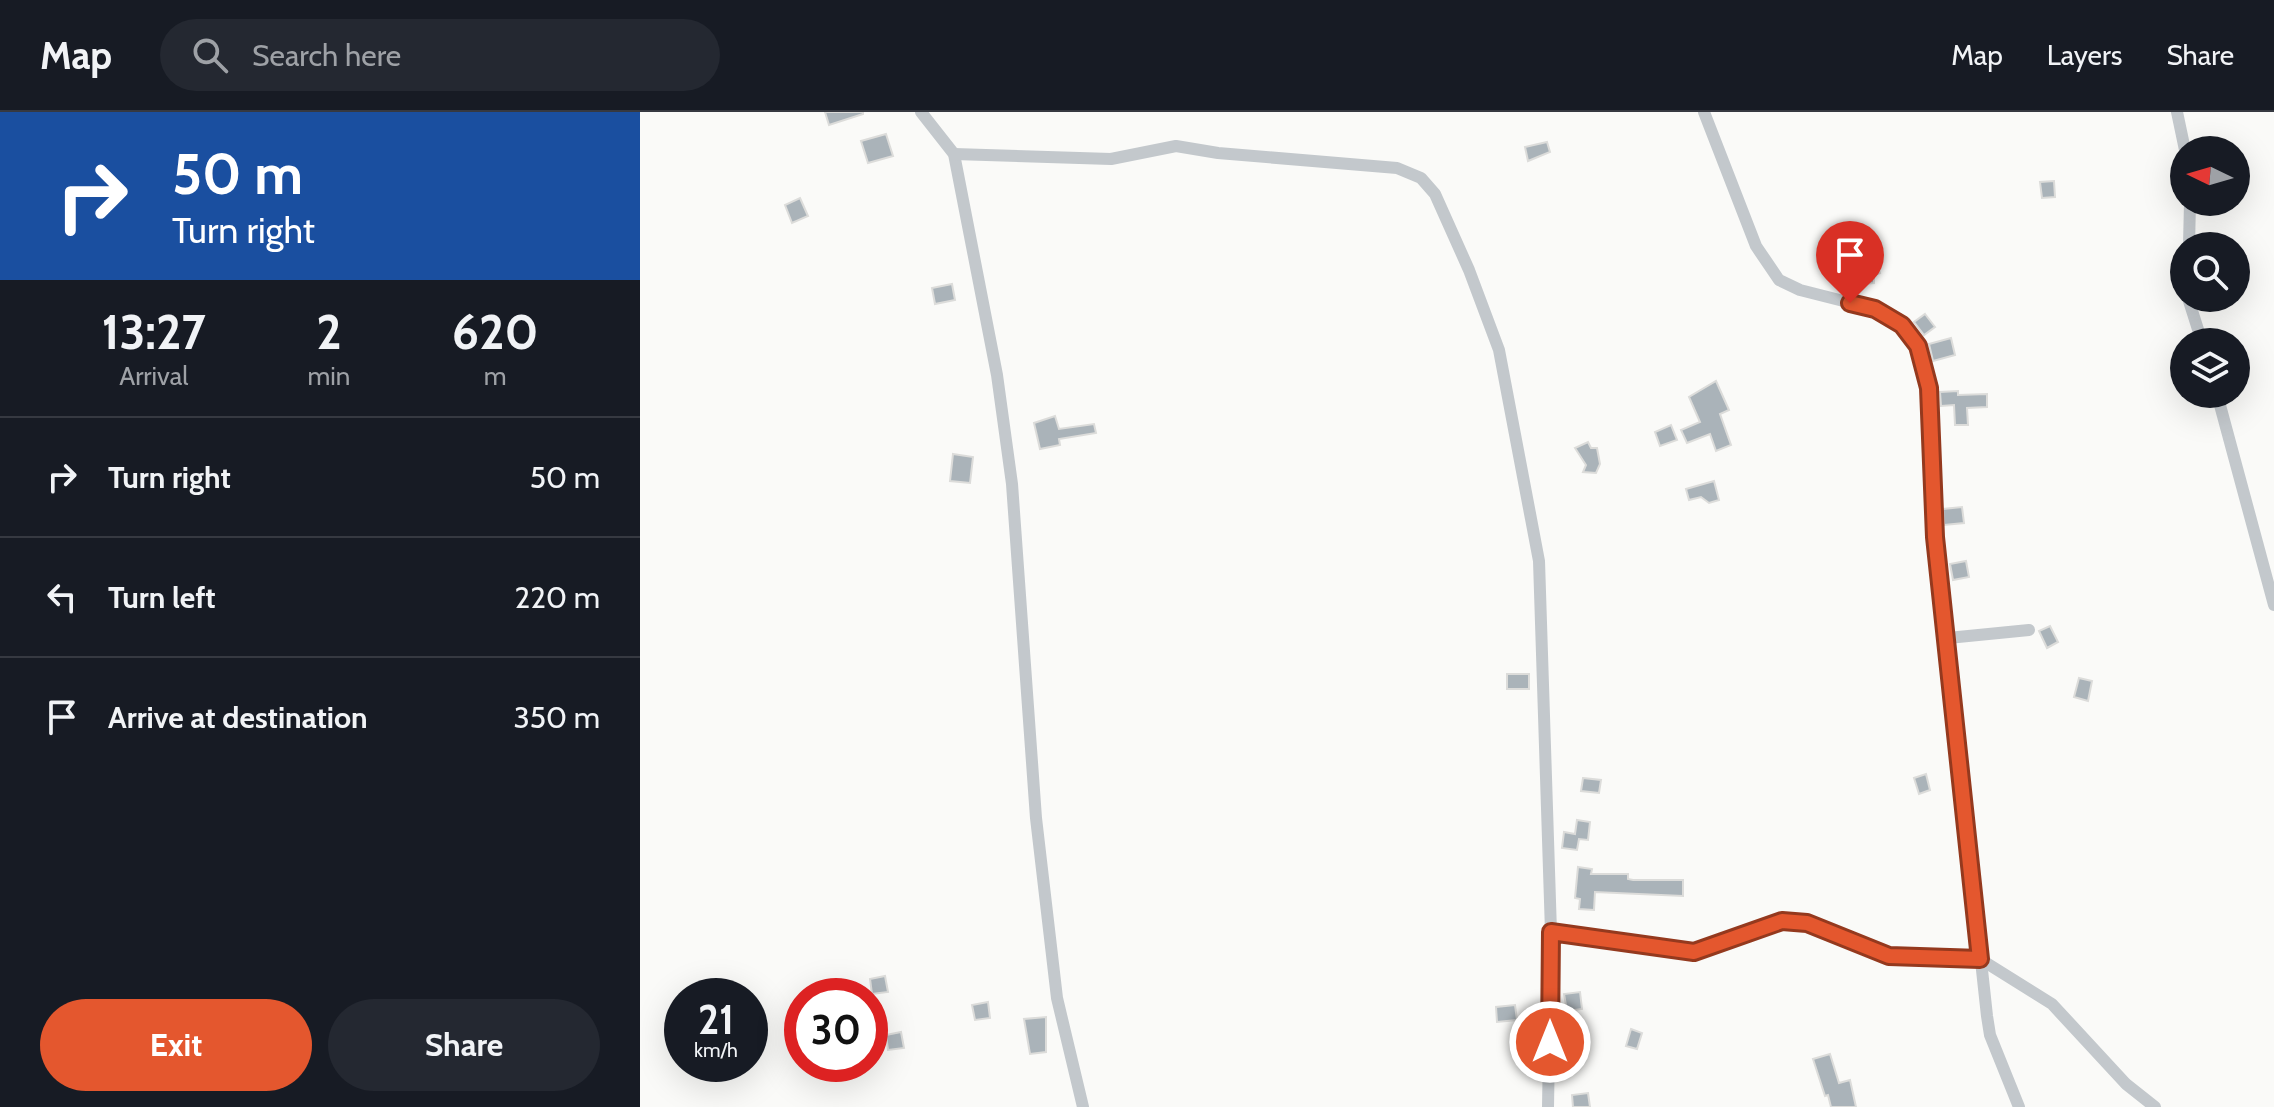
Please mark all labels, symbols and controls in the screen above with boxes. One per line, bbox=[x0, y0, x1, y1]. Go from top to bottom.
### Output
search box bbox=[160, 19, 720, 91]
text: Map bbox=[40, 32, 112, 79]
icon: search bbox=[188, 33, 232, 77]
text: Search here bbox=[252, 37, 401, 74]
text: Map bbox=[1951, 38, 2003, 72]
text: Layers bbox=[2047, 38, 2122, 72]
text: Share bbox=[2166, 38, 2234, 72]
north arrow bbox=[2170, 136, 2250, 216]
map controls bbox=[2170, 136, 2250, 408]
text: 50 m bbox=[172, 140, 303, 208]
icon: right bbox=[40, 144, 144, 248]
text: Turn right bbox=[172, 208, 315, 252]
pin bbox=[1816, 221, 1884, 303]
button: search bbox=[2170, 232, 2250, 312]
icon: arrive bbox=[1828, 233, 1872, 277]
text: 13:27 bbox=[102, 303, 206, 361]
text: 2 bbox=[316, 303, 342, 361]
text: 620 bbox=[452, 303, 538, 361]
button: layers bbox=[2170, 328, 2250, 408]
text: Arrival bbox=[119, 360, 188, 392]
text: min bbox=[308, 360, 350, 392]
text: m bbox=[484, 360, 507, 392]
icon: right bbox=[40, 455, 84, 499]
text: Turn right bbox=[108, 459, 231, 496]
text: 50 m bbox=[530, 459, 600, 496]
icon: left bbox=[40, 575, 84, 619]
text: Turn left bbox=[108, 579, 216, 616]
text: 220 m bbox=[515, 579, 600, 616]
icon: arrive bbox=[40, 695, 84, 739]
text: Arrive at destination bbox=[108, 699, 368, 736]
text: 350 m bbox=[514, 699, 600, 736]
speed limit sign: 30 bbox=[784, 978, 888, 1082]
text: 21 bbox=[698, 995, 734, 1044]
button: Exit bbox=[40, 999, 312, 1091]
button: Share bbox=[328, 999, 600, 1091]
position arrow bbox=[1508, 1000, 1592, 1084]
text: km/h bbox=[694, 1038, 738, 1062]

